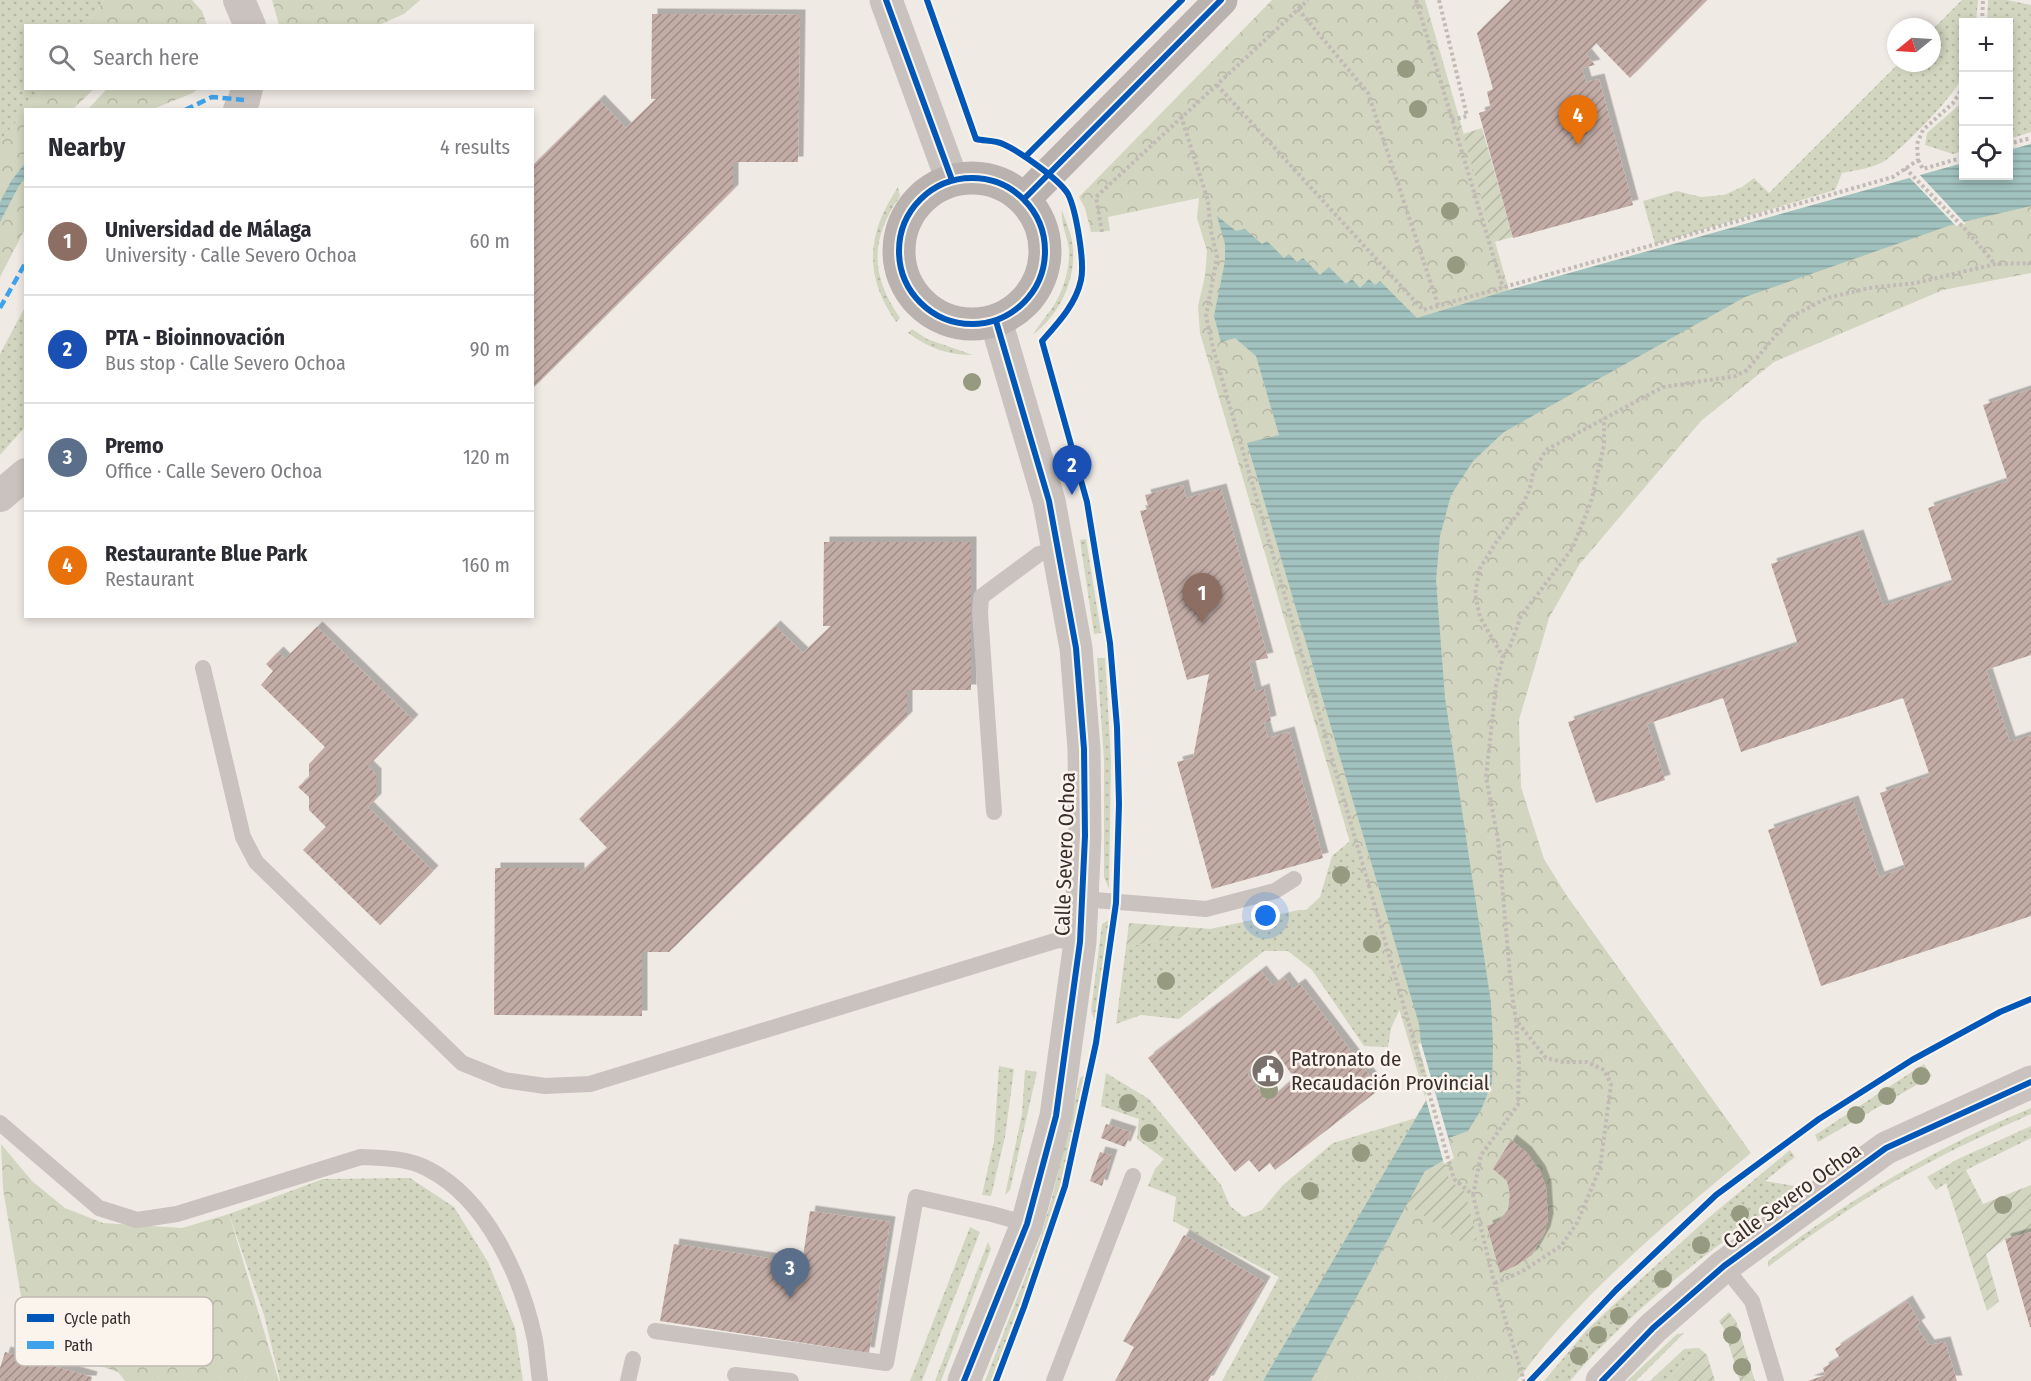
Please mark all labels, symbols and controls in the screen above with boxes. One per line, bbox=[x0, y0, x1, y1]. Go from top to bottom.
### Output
north arrow bbox=[1887, 18, 1941, 72]
map controls bbox=[1959, 18, 2013, 180]
button: + bbox=[1959, 18, 2013, 72]
search box bbox=[24, 24, 534, 90]
icon: search bbox=[45, 41, 78, 74]
text: Search here bbox=[93, 44, 199, 71]
button: − bbox=[1959, 72, 2013, 126]
pin: 4 bbox=[1558, 96, 1598, 145]
button: locate bbox=[1959, 126, 2013, 180]
text: Nearby bbox=[48, 132, 125, 163]
text: 4 results bbox=[440, 135, 510, 159]
text: Universidad de Málaga bbox=[105, 216, 311, 243]
text: 1 bbox=[63, 229, 72, 253]
text: 60 m bbox=[470, 229, 510, 253]
text: University · Calle Severo Ochoa bbox=[105, 243, 357, 267]
text: PTA - Bioinnovación bbox=[105, 324, 285, 351]
text: 2 bbox=[63, 337, 72, 361]
text: 90 m bbox=[470, 337, 510, 361]
text: Bus stop · Calle Severo Ochoa bbox=[105, 351, 346, 375]
text: Premo bbox=[105, 432, 164, 459]
text: 3 bbox=[63, 445, 72, 469]
text: 120 m bbox=[463, 445, 510, 469]
pin: 2 bbox=[1052, 446, 1092, 495]
text: Office · Calle Severo Ochoa bbox=[105, 459, 322, 483]
text: Restaurante Blue Park bbox=[105, 540, 307, 567]
text: 4 bbox=[62, 553, 73, 577]
text: 160 m bbox=[462, 553, 510, 577]
text: Restaurant bbox=[105, 567, 194, 591]
pin: 1 bbox=[1182, 574, 1222, 623]
street label: Calle Severo Ochoa bbox=[1049, 771, 1081, 937]
your location bbox=[1251, 901, 1280, 930]
place label: Patronato de Recaudación Provincial bbox=[1291, 1046, 1490, 1096]
public building icon: Patronato de Recaudación Provincial bbox=[1250, 1053, 1286, 1089]
street label: Calle Severo Ochoa bbox=[1718, 1137, 1866, 1255]
pin: 3 bbox=[770, 1248, 810, 1298]
legend bbox=[15, 1297, 213, 1366]
text: Cycle path bbox=[64, 1309, 131, 1328]
text: Path bbox=[64, 1336, 93, 1355]

